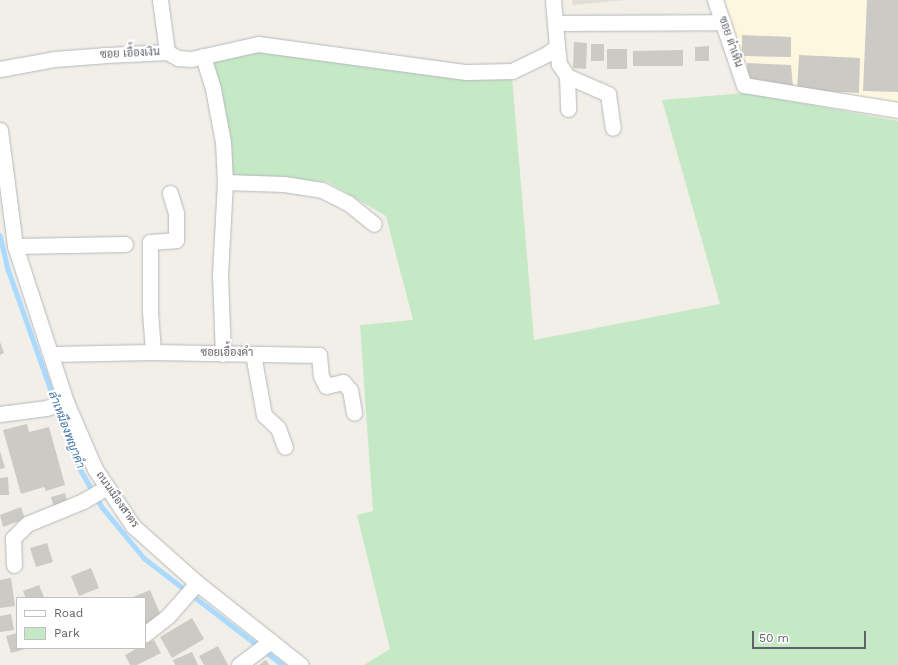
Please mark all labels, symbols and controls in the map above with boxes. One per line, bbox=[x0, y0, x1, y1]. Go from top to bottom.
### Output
street label: ซอย ต๋าเหิน bbox=[715, 15, 745, 69]
street label: ซอย เอื้องเงิน bbox=[100, 46, 160, 62]
street label: ซอยเอื้องคำ bbox=[201, 346, 253, 360]
water label: ลำเหมืองพญาคำ bbox=[45, 389, 87, 471]
street label: ถนนเมืองสาตร bbox=[93, 469, 141, 531]
legend bbox=[16, 597, 146, 649]
text: Road bbox=[54, 606, 83, 620]
scale bar bbox=[754, 623, 868, 649]
text: Park bbox=[54, 626, 80, 640]
text: 50 m bbox=[759, 631, 789, 645]

